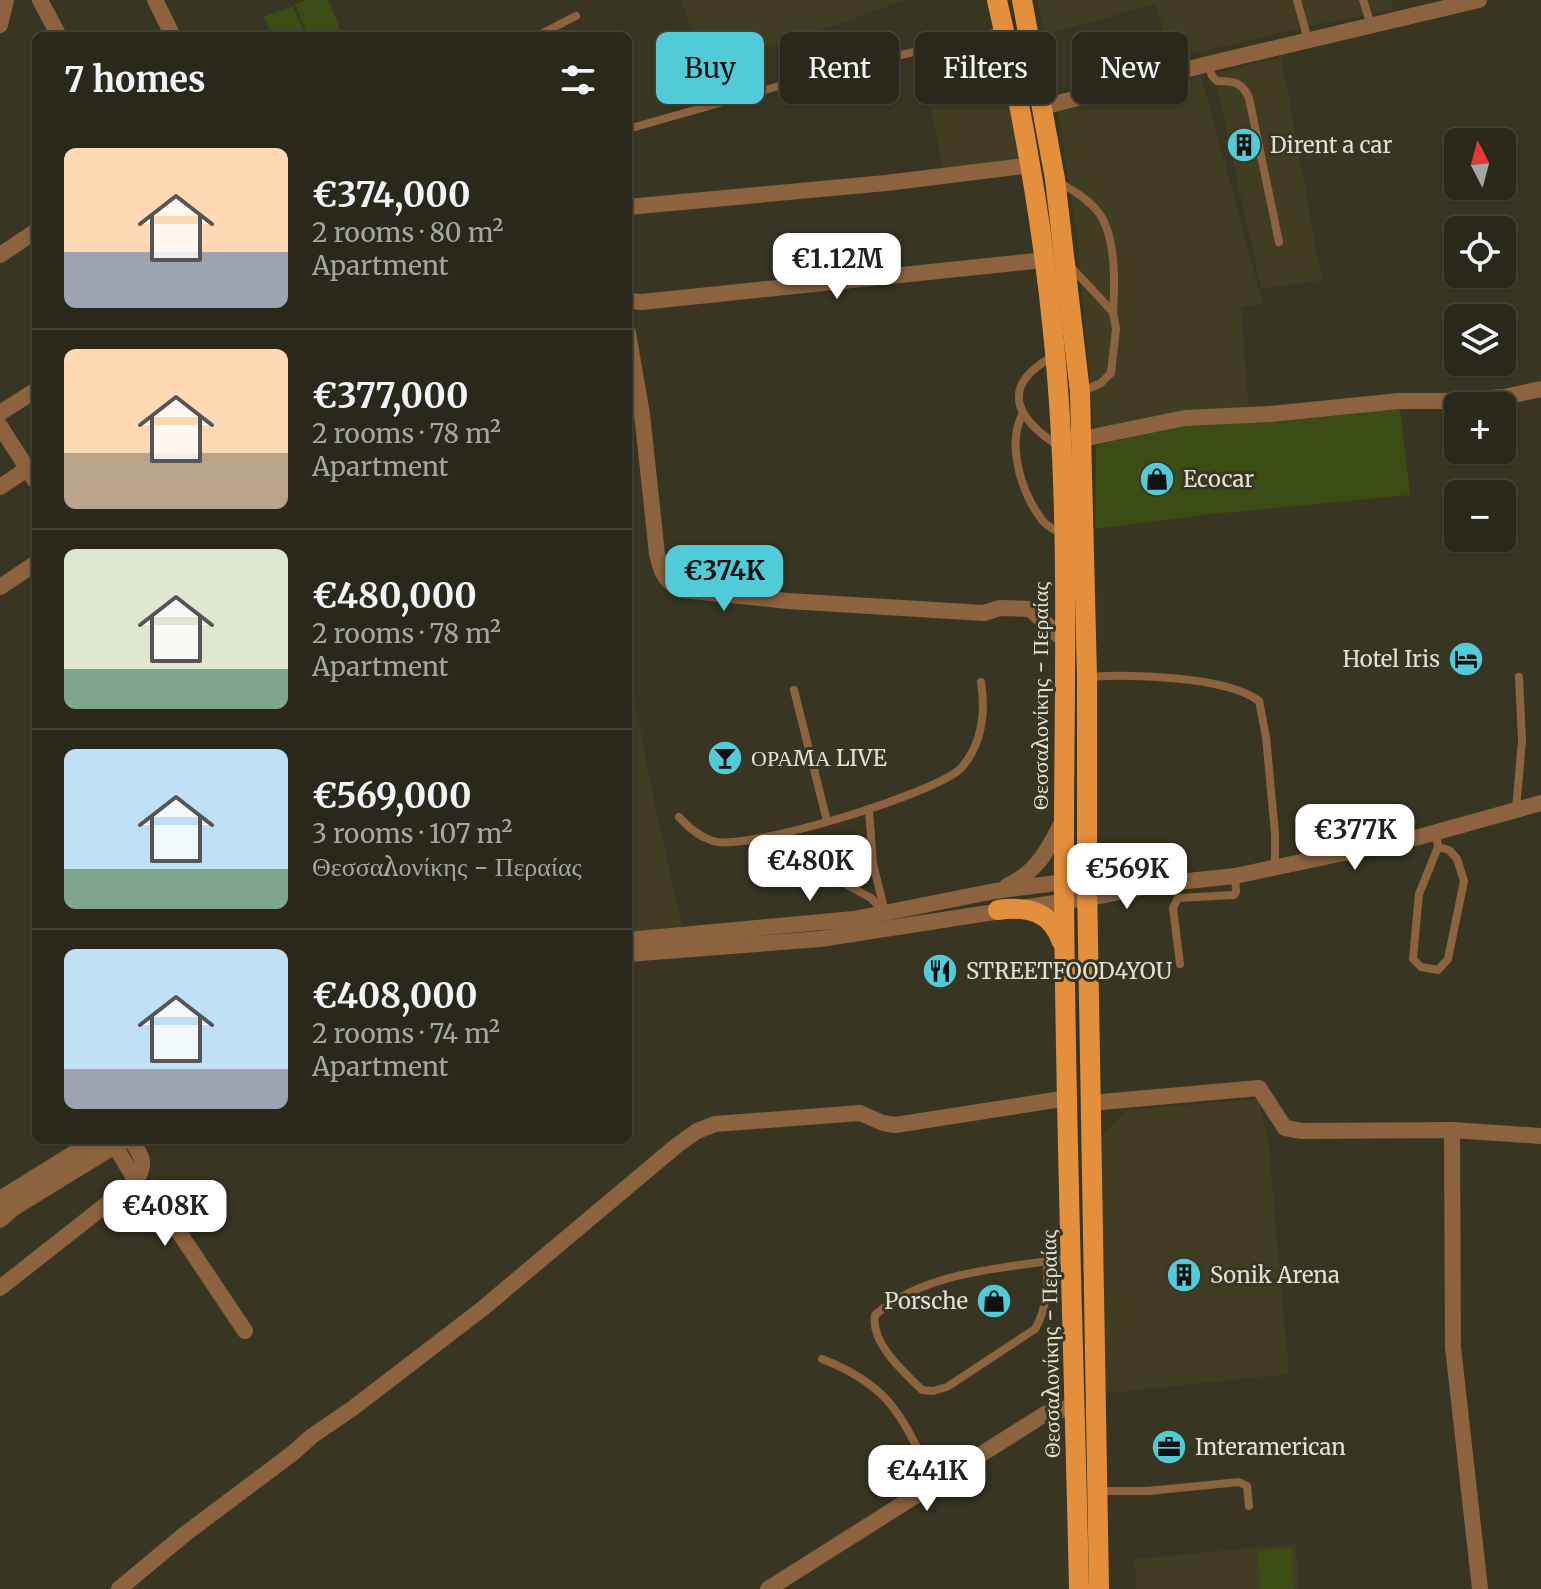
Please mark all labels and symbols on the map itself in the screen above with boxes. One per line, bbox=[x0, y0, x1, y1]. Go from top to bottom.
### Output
building icon: Dirent a car bbox=[1225, 126, 1263, 164]
north arrow bbox=[1444, 128, 1516, 200]
place label: Dirent a car bbox=[1270, 131, 1392, 159]
pin: €1.12M bbox=[772, 233, 902, 301]
shop icon: Ecocar bbox=[1138, 460, 1176, 498]
place label: Ecocar bbox=[1183, 465, 1254, 493]
pin: €374K bbox=[668, 545, 780, 613]
street label: Θεσσαλονίκης - Περαίας bbox=[1026, 582, 1054, 810]
hotel icon: Hotel Iris bbox=[1447, 640, 1485, 678]
place label: Hotel Iris bbox=[1343, 645, 1440, 673]
bar icon: ΟΡΑΜΑ LIVE bbox=[706, 739, 744, 777]
place label: ΟΡΑΜΑ LIVE bbox=[751, 744, 887, 772]
pin: €377K bbox=[1299, 804, 1411, 872]
pin: €480K bbox=[754, 835, 866, 903]
pin: €569K bbox=[1071, 843, 1183, 911]
restaurant icon: STREETFOOD4YOU bbox=[921, 952, 959, 990]
place label: STREETFOOD4YOU bbox=[966, 957, 1172, 985]
pin: €408K bbox=[109, 1180, 221, 1248]
street label: Θεσσαλονίκης - Περαίας bbox=[1034, 1229, 1066, 1458]
building icon: Sonik Arena bbox=[1165, 1256, 1203, 1294]
place label: Sonik Arena bbox=[1210, 1261, 1340, 1289]
shop icon: Porsche bbox=[975, 1282, 1013, 1320]
place label: Porsche bbox=[884, 1287, 968, 1315]
office icon: Interamerican bbox=[1150, 1428, 1188, 1466]
place label: Interamerican bbox=[1195, 1433, 1346, 1461]
pin: €441K bbox=[871, 1445, 983, 1513]

